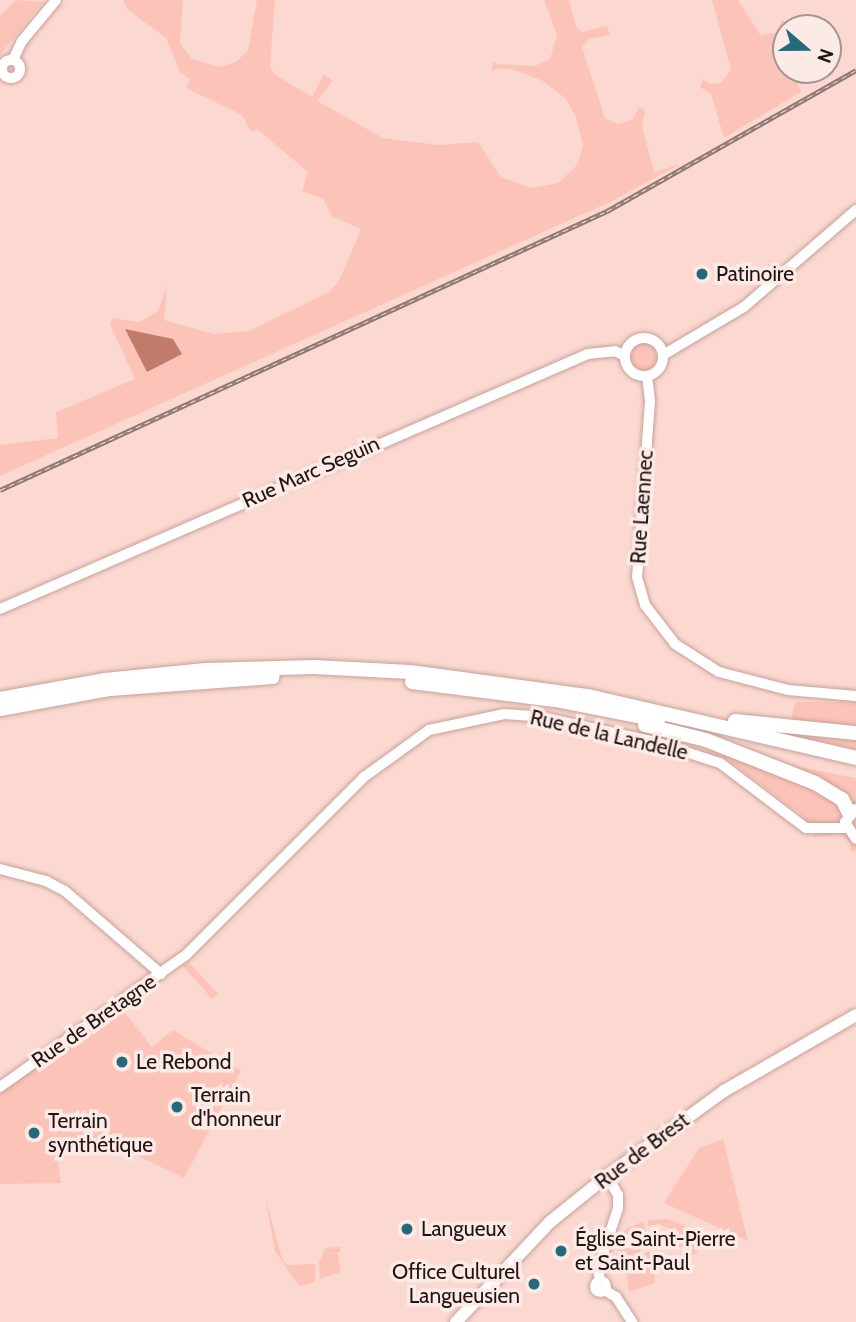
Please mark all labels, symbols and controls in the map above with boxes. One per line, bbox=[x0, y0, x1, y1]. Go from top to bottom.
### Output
north arrow bbox=[772, 14, 842, 84]
text: N bbox=[812, 45, 838, 66]
place label: Patinoire bbox=[716, 261, 794, 287]
marker: Patinoire bbox=[694, 266, 710, 282]
street label: Rue Marc Seguin bbox=[239, 431, 383, 513]
street label: Rue Laennec bbox=[625, 449, 659, 565]
street label: Rue de la Landelle bbox=[528, 705, 690, 765]
street label: Rue de Bretagne bbox=[27, 969, 161, 1073]
place label: Le Rebond bbox=[136, 1049, 231, 1075]
marker: Le Rebond bbox=[114, 1054, 130, 1070]
place label: Terrain d'honneur bbox=[191, 1082, 281, 1132]
marker: Terrain d'honneur bbox=[169, 1099, 185, 1115]
street label: Rue de Brest bbox=[590, 1107, 694, 1195]
place label: Terrain synthétique bbox=[48, 1108, 153, 1158]
marker: Terrain synthétique bbox=[26, 1125, 42, 1141]
place label: Langueux bbox=[421, 1216, 507, 1242]
marker: Langueux bbox=[399, 1221, 415, 1237]
place label: Église Saint-Pierre et Saint-Paul bbox=[575, 1226, 736, 1276]
marker: Église Saint-Pierre et Saint-Paul bbox=[553, 1243, 569, 1259]
place label: Office Culturel Langueusien bbox=[392, 1259, 520, 1309]
marker: Office Culturel Langueusien bbox=[526, 1276, 542, 1292]

